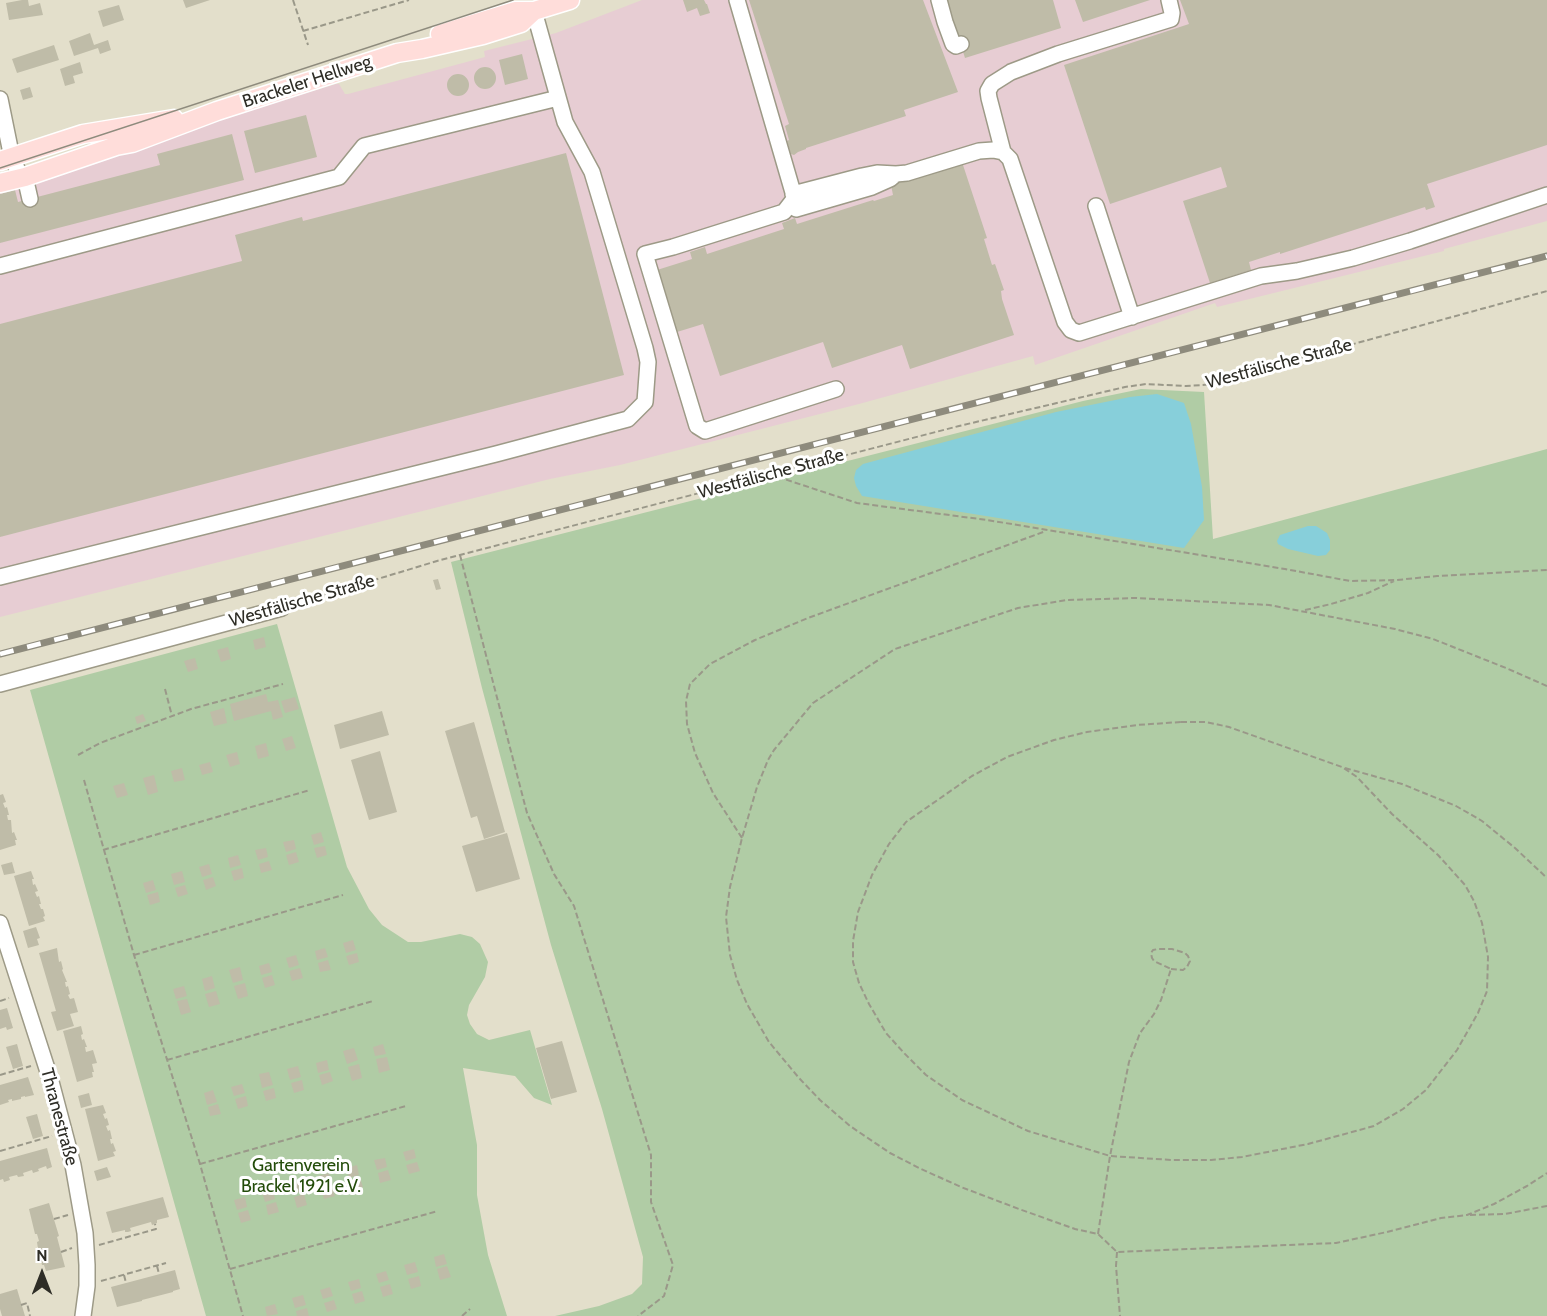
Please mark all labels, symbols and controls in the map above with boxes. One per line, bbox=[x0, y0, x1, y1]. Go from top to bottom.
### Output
street label: Brackeler Hellweg bbox=[240, 51, 374, 113]
street label: Westfälische Straße bbox=[1204, 334, 1354, 394]
street label: Westfälische Straße bbox=[696, 444, 846, 504]
street label: Westfälische Straße bbox=[227, 570, 377, 632]
street label: Thranestraße bbox=[36, 1066, 82, 1168]
park label: Gartenverein Brackel 1921 e.V. bbox=[241, 1155, 361, 1198]
north arrow bbox=[12, 1244, 72, 1304]
text: N bbox=[36, 1246, 48, 1265]

